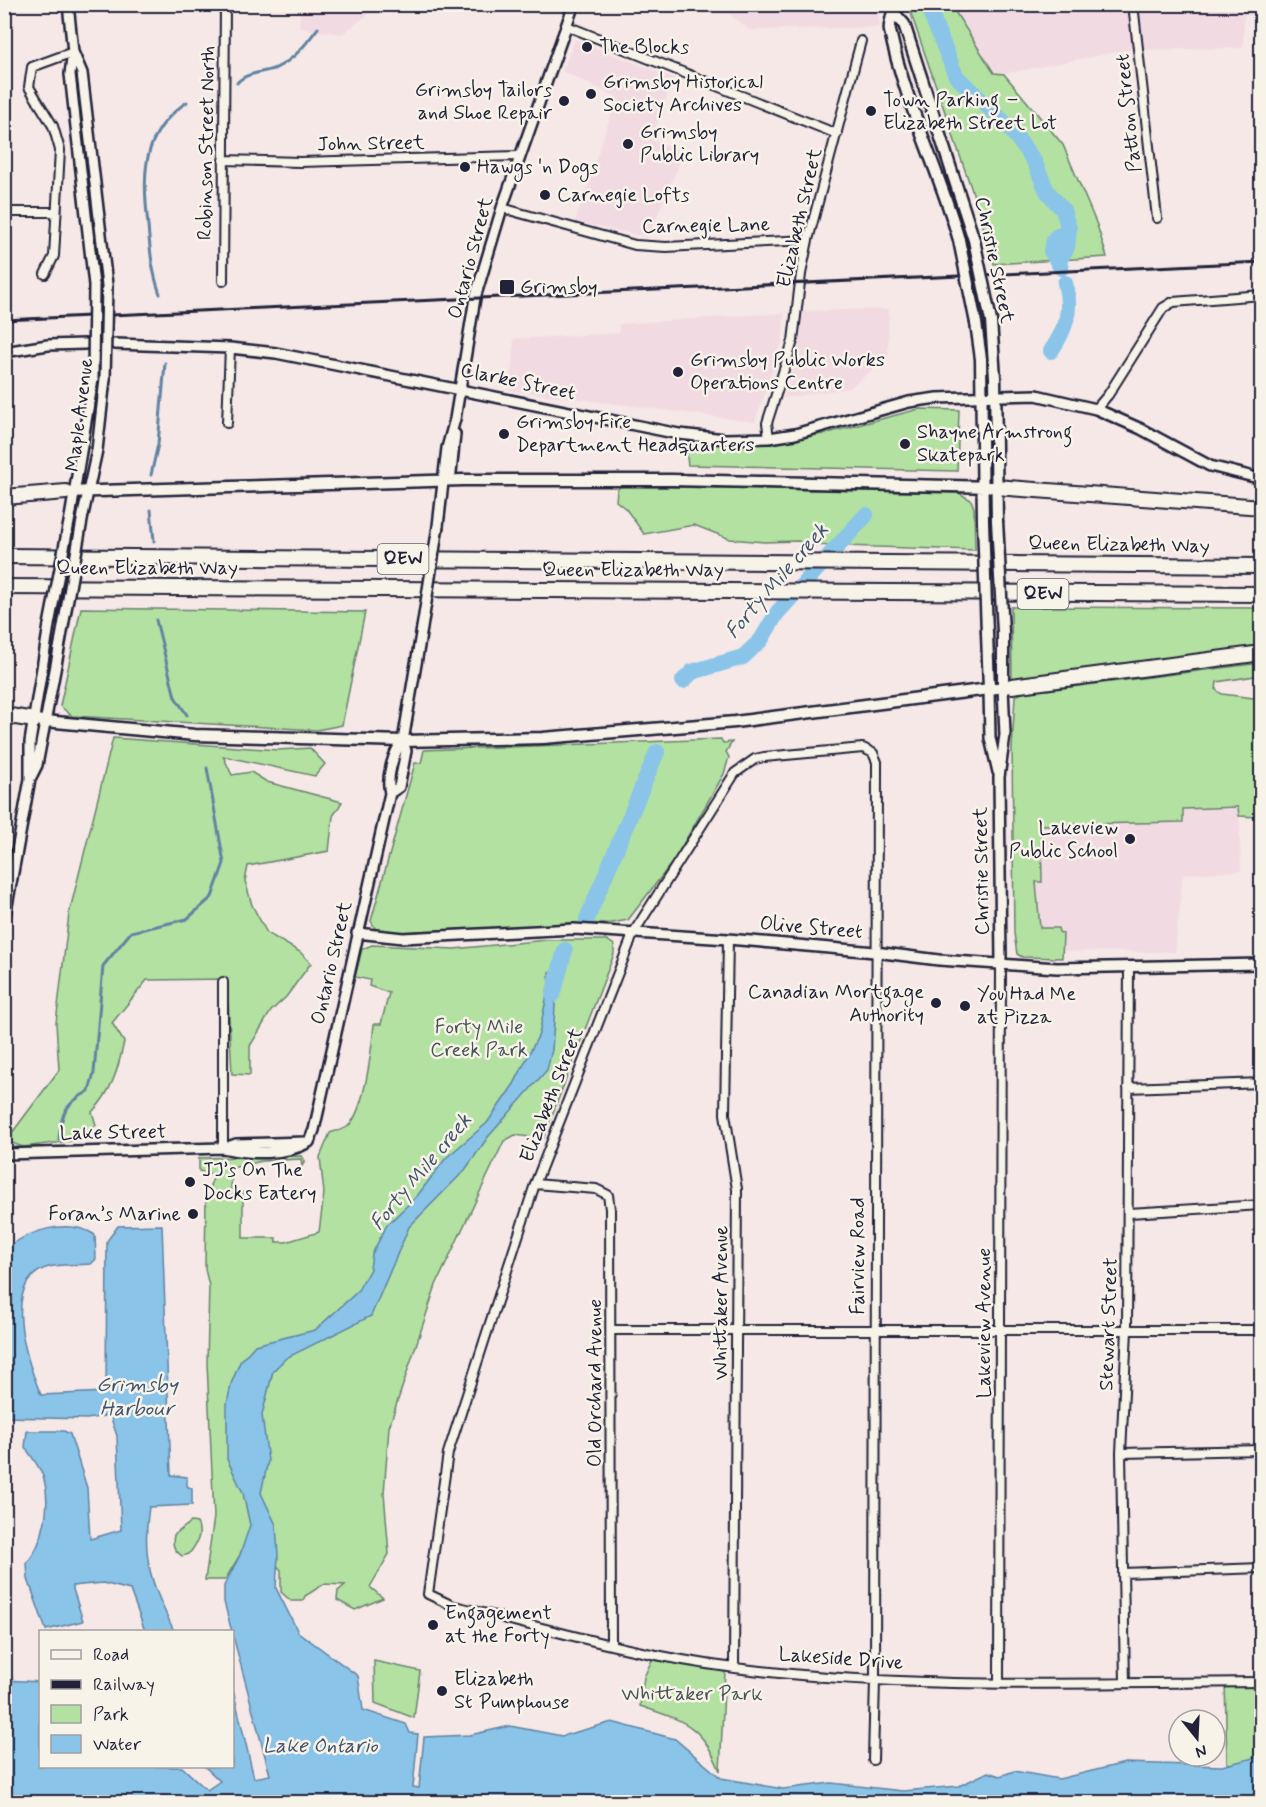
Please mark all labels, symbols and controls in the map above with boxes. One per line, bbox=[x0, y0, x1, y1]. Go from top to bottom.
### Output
place label: The Blocks bbox=[599, 34, 689, 61]
marker: The Blocks bbox=[580, 40, 594, 54]
street label: Robinson Street North bbox=[192, 46, 222, 240]
street label: Patton Street bbox=[1109, 52, 1149, 174]
place label: Grimsby Historical Society Archives bbox=[603, 69, 763, 119]
place label: Grimsby Tailors and Shoe Repair bbox=[415, 77, 553, 127]
marker: Grimsby Historical Society Archives bbox=[584, 87, 598, 101]
place label: Town Parking – Elizabeth Street Lot bbox=[883, 87, 1057, 137]
marker: Grimsby Tailors and Shoe Repair bbox=[557, 94, 571, 108]
marker: Town Parking – Elizabeth Street Lot bbox=[864, 104, 878, 118]
place label: Grimsby Public Library bbox=[640, 119, 759, 169]
street label: John Street bbox=[317, 130, 425, 158]
marker: Grimsby Public Library bbox=[621, 137, 635, 151]
street label: Elizabeth Street bbox=[771, 145, 829, 290]
place label: Hawgs 'n Dogs bbox=[477, 154, 598, 182]
marker: Hawgs 'n Dogs bbox=[458, 160, 472, 174]
place label: Carnegie Lofts bbox=[557, 182, 690, 209]
marker: Carnegie Lofts bbox=[538, 188, 552, 202]
street label: Ontario Street bbox=[442, 194, 500, 322]
street label: Christie Street bbox=[967, 194, 1021, 326]
street label: Carnegie Lane bbox=[642, 211, 770, 241]
place label: Grimsby bbox=[520, 274, 598, 301]
marker: Grimsby bbox=[498, 278, 516, 296]
place label: Grimsby Public Works Operations Centre bbox=[690, 347, 885, 397]
street label: Maple Avenue bbox=[60, 356, 100, 474]
street label: Clarke Street bbox=[458, 357, 578, 407]
marker: Grimsby Public Works Operations Centre bbox=[671, 365, 685, 379]
place label: Grimsby Fire Department Headquarters bbox=[516, 409, 754, 459]
place label: Shayne Armstrong Skatepark bbox=[917, 419, 1072, 469]
marker: Grimsby Fire Department Headquarters bbox=[497, 427, 511, 441]
marker: Shayne Armstrong Skatepark bbox=[898, 437, 912, 451]
water label: Forty Mile creek bbox=[719, 517, 835, 645]
street label: Queen Elizabeth Way bbox=[1028, 530, 1210, 560]
road number: QEW bbox=[378, 544, 428, 574]
street label: Queen Elizabeth Way bbox=[56, 555, 238, 582]
street label: Queen Elizabeth Way bbox=[542, 557, 724, 584]
road number: QEW bbox=[1018, 579, 1068, 609]
street label: Christie Street bbox=[967, 806, 997, 935]
place label: Lakeview Public School bbox=[1009, 815, 1118, 865]
marker: Lakeview Public School bbox=[1123, 832, 1137, 846]
street label: Ontario Street bbox=[305, 899, 359, 1027]
street label: Olive Street bbox=[758, 910, 864, 946]
place label: Canadian Mortgage Authority bbox=[748, 979, 924, 1029]
place label: You Had Me at Pizza bbox=[977, 981, 1076, 1031]
marker: Canadian Mortgage Authority bbox=[929, 996, 943, 1010]
marker: You Had Me at Pizza bbox=[958, 999, 972, 1013]
park label: Forty Mile Creek Park bbox=[430, 1014, 528, 1064]
street label: Elizabeth Street bbox=[514, 1023, 590, 1166]
water label: Forty Mile creek bbox=[364, 1108, 478, 1236]
street label: Lake Street bbox=[59, 1119, 167, 1147]
place label: JJ’s On The Docks Eatery bbox=[202, 1157, 317, 1207]
marker: JJ’s On The Docks Eatery bbox=[183, 1175, 197, 1189]
street label: Fairview Road bbox=[845, 1197, 872, 1315]
place label: Foran’s Marine bbox=[48, 1201, 181, 1228]
marker: Foran’s Marine bbox=[186, 1207, 200, 1221]
street label: Whittaker Avenue bbox=[708, 1226, 735, 1380]
street label: Lakeview Avenue bbox=[971, 1248, 998, 1398]
street label: Stewart Street bbox=[1093, 1257, 1125, 1391]
street label: Old Orchard Avenue bbox=[582, 1299, 609, 1467]
water label: Grimsby Harbour bbox=[96, 1371, 179, 1423]
place label: Engagement at the Forty bbox=[445, 1600, 552, 1650]
marker: Engagement at the Forty bbox=[426, 1618, 440, 1632]
legend bbox=[39, 1630, 234, 1768]
street label: Lakeside Drive bbox=[778, 1641, 904, 1677]
text: Road bbox=[93, 1643, 129, 1667]
place label: Elizabeth St Pumphouse bbox=[454, 1666, 570, 1716]
text: Railway bbox=[93, 1673, 155, 1697]
park label: Whittaker Park bbox=[621, 1681, 763, 1708]
marker: Elizabeth St Pumphouse bbox=[435, 1684, 449, 1698]
text: Park bbox=[93, 1703, 129, 1727]
north arrow bbox=[1167, 1708, 1227, 1768]
water label: Lake Ontario bbox=[262, 1732, 378, 1760]
text: Water bbox=[93, 1733, 142, 1757]
text: N bbox=[1193, 1739, 1209, 1762]

